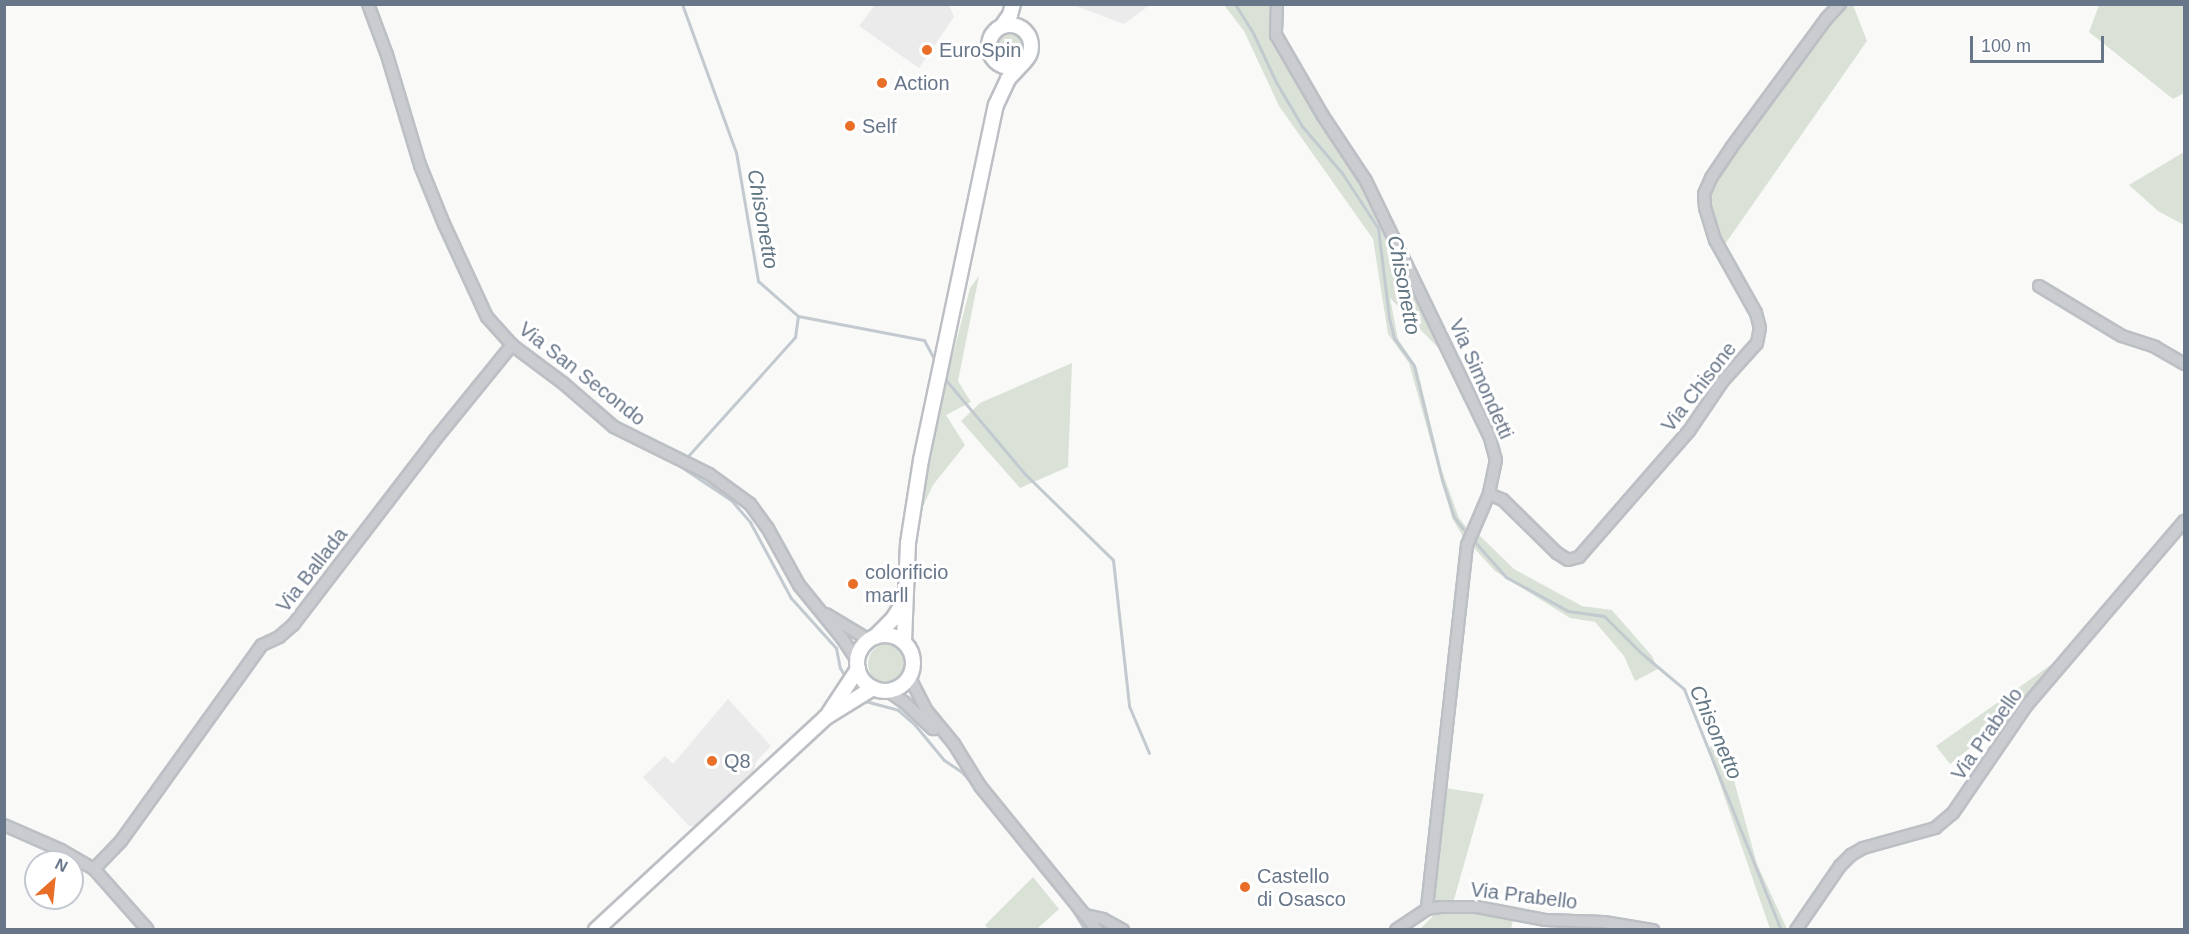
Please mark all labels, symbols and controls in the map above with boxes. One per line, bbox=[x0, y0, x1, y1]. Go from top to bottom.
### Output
scale bar bbox=[1973, 24, 2106, 62]
text: 100 m bbox=[1981, 36, 2031, 56]
place label: EuroSpin bbox=[939, 38, 1021, 62]
marker: EuroSpin bbox=[920, 43, 934, 57]
place label: Action bbox=[894, 71, 950, 95]
marker: Action bbox=[875, 76, 889, 90]
place label: Self bbox=[862, 114, 896, 138]
marker: Self bbox=[843, 119, 857, 133]
water label: Chisonetto bbox=[742, 167, 784, 271]
water label: Chisonetto bbox=[1382, 233, 1426, 337]
street label: Via Simondetti bbox=[1444, 315, 1518, 443]
street label: Via San Secondo bbox=[514, 317, 650, 431]
street label: Via Chisone bbox=[1656, 337, 1742, 437]
street label: Via Ballada bbox=[272, 523, 352, 617]
place label: colorificio marll bbox=[865, 560, 948, 607]
marker: colorificio marll bbox=[846, 577, 860, 591]
water label: Chisonetto bbox=[1684, 681, 1748, 783]
street label: Via Prabello bbox=[1946, 683, 2028, 785]
place label: Q8 bbox=[724, 749, 751, 773]
marker: Q8 bbox=[705, 754, 719, 768]
north arrow bbox=[24, 850, 84, 910]
text: N bbox=[52, 855, 71, 875]
place label: Castello di Osasco bbox=[1257, 864, 1346, 911]
street label: Via Prabello bbox=[1469, 878, 1579, 914]
marker: Castello di Osasco bbox=[1238, 880, 1252, 894]

